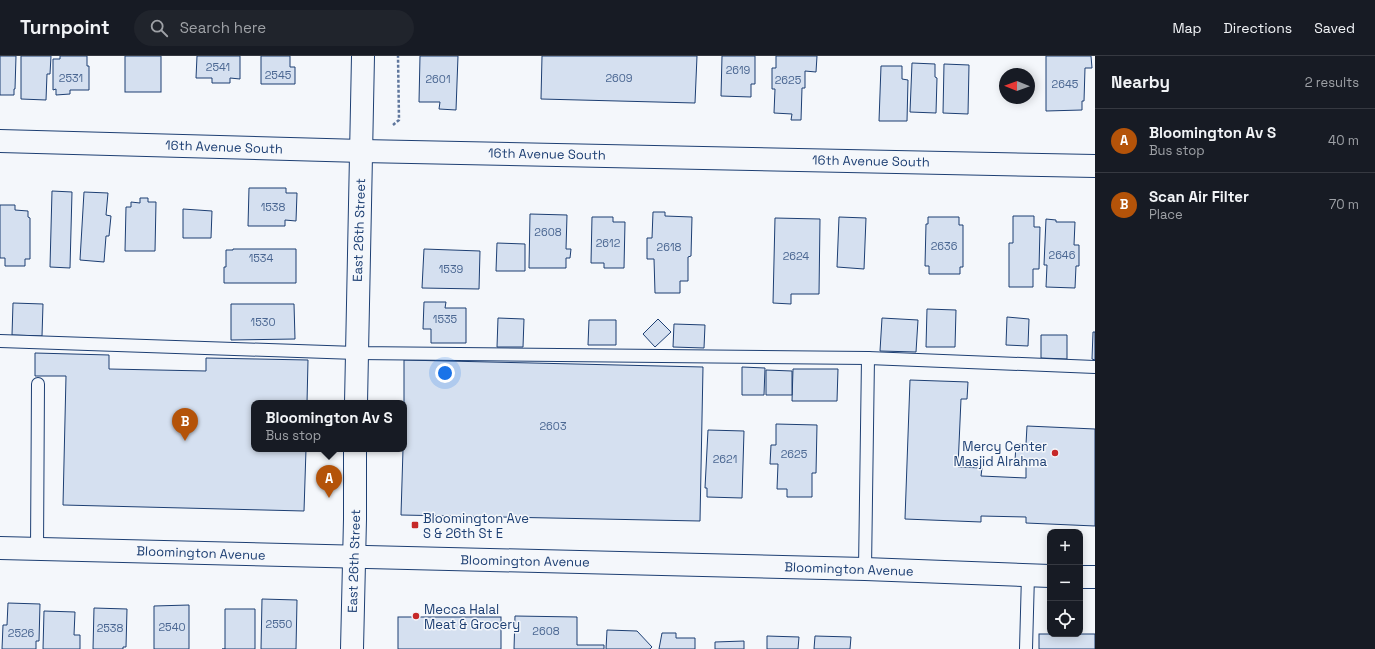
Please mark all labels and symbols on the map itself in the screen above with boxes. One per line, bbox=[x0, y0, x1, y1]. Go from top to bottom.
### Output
house number: 2541 bbox=[206, 60, 230, 74]
house number: 2619 bbox=[726, 63, 751, 77]
house number: 2545 bbox=[265, 68, 292, 82]
north arrow bbox=[999, 68, 1035, 104]
house number: 2531 bbox=[59, 71, 83, 85]
house number: 2609 bbox=[605, 71, 633, 85]
house number: 2601 bbox=[425, 72, 451, 86]
house number: 2625 bbox=[775, 73, 802, 87]
house number: 2645 bbox=[1052, 77, 1079, 91]
street label: 16th Avenue South bbox=[165, 136, 283, 158]
street label: 16th Avenue South bbox=[488, 144, 606, 164]
street label: 16th Avenue South bbox=[812, 151, 930, 171]
street label: East 26th Street bbox=[349, 178, 369, 282]
house number: 1538 bbox=[261, 200, 285, 214]
house number: 2608 bbox=[534, 225, 562, 239]
house number: 2612 bbox=[596, 236, 621, 250]
house number: 2636 bbox=[931, 239, 958, 253]
house number: 2618 bbox=[657, 240, 682, 254]
house number: 2646 bbox=[1049, 248, 1076, 262]
house number: 2624 bbox=[783, 249, 809, 263]
house number: 1534 bbox=[249, 251, 273, 265]
house number: 1539 bbox=[439, 262, 464, 276]
house number: 1535 bbox=[433, 312, 458, 326]
house number: 1530 bbox=[251, 315, 275, 329]
your location bbox=[435, 363, 455, 383]
pin: B bbox=[172, 408, 198, 441]
house number: 2603 bbox=[539, 419, 567, 433]
place label: Mercy Center Masjid Alrahma bbox=[953, 438, 1048, 470]
house number: 2625 bbox=[781, 447, 808, 461]
marker: Mercy Center Masjid Alrahma bbox=[1050, 448, 1060, 458]
house number: 2621 bbox=[713, 452, 737, 466]
pin: A bbox=[316, 465, 342, 498]
street label: East 26th Street bbox=[344, 509, 364, 613]
place label: Bloomington Ave S & 26th St E bbox=[423, 510, 529, 542]
marker: Bloomington Ave S & 26th St E bbox=[410, 520, 420, 530]
street label: Bloomington Avenue bbox=[136, 542, 266, 564]
street label: Bloomington Avenue bbox=[460, 551, 590, 571]
street label: Bloomington Avenue bbox=[784, 558, 914, 580]
place label: Mecca Halal Meat & Grocery bbox=[424, 601, 520, 633]
marker: Mecca Halal Meat & Grocery bbox=[411, 611, 421, 621]
house number: 2550 bbox=[266, 617, 292, 631]
house number: 2540 bbox=[158, 620, 186, 634]
house number: 2538 bbox=[97, 621, 123, 635]
house number: 2608 bbox=[532, 624, 560, 638]
house number: 2526 bbox=[8, 626, 35, 640]

